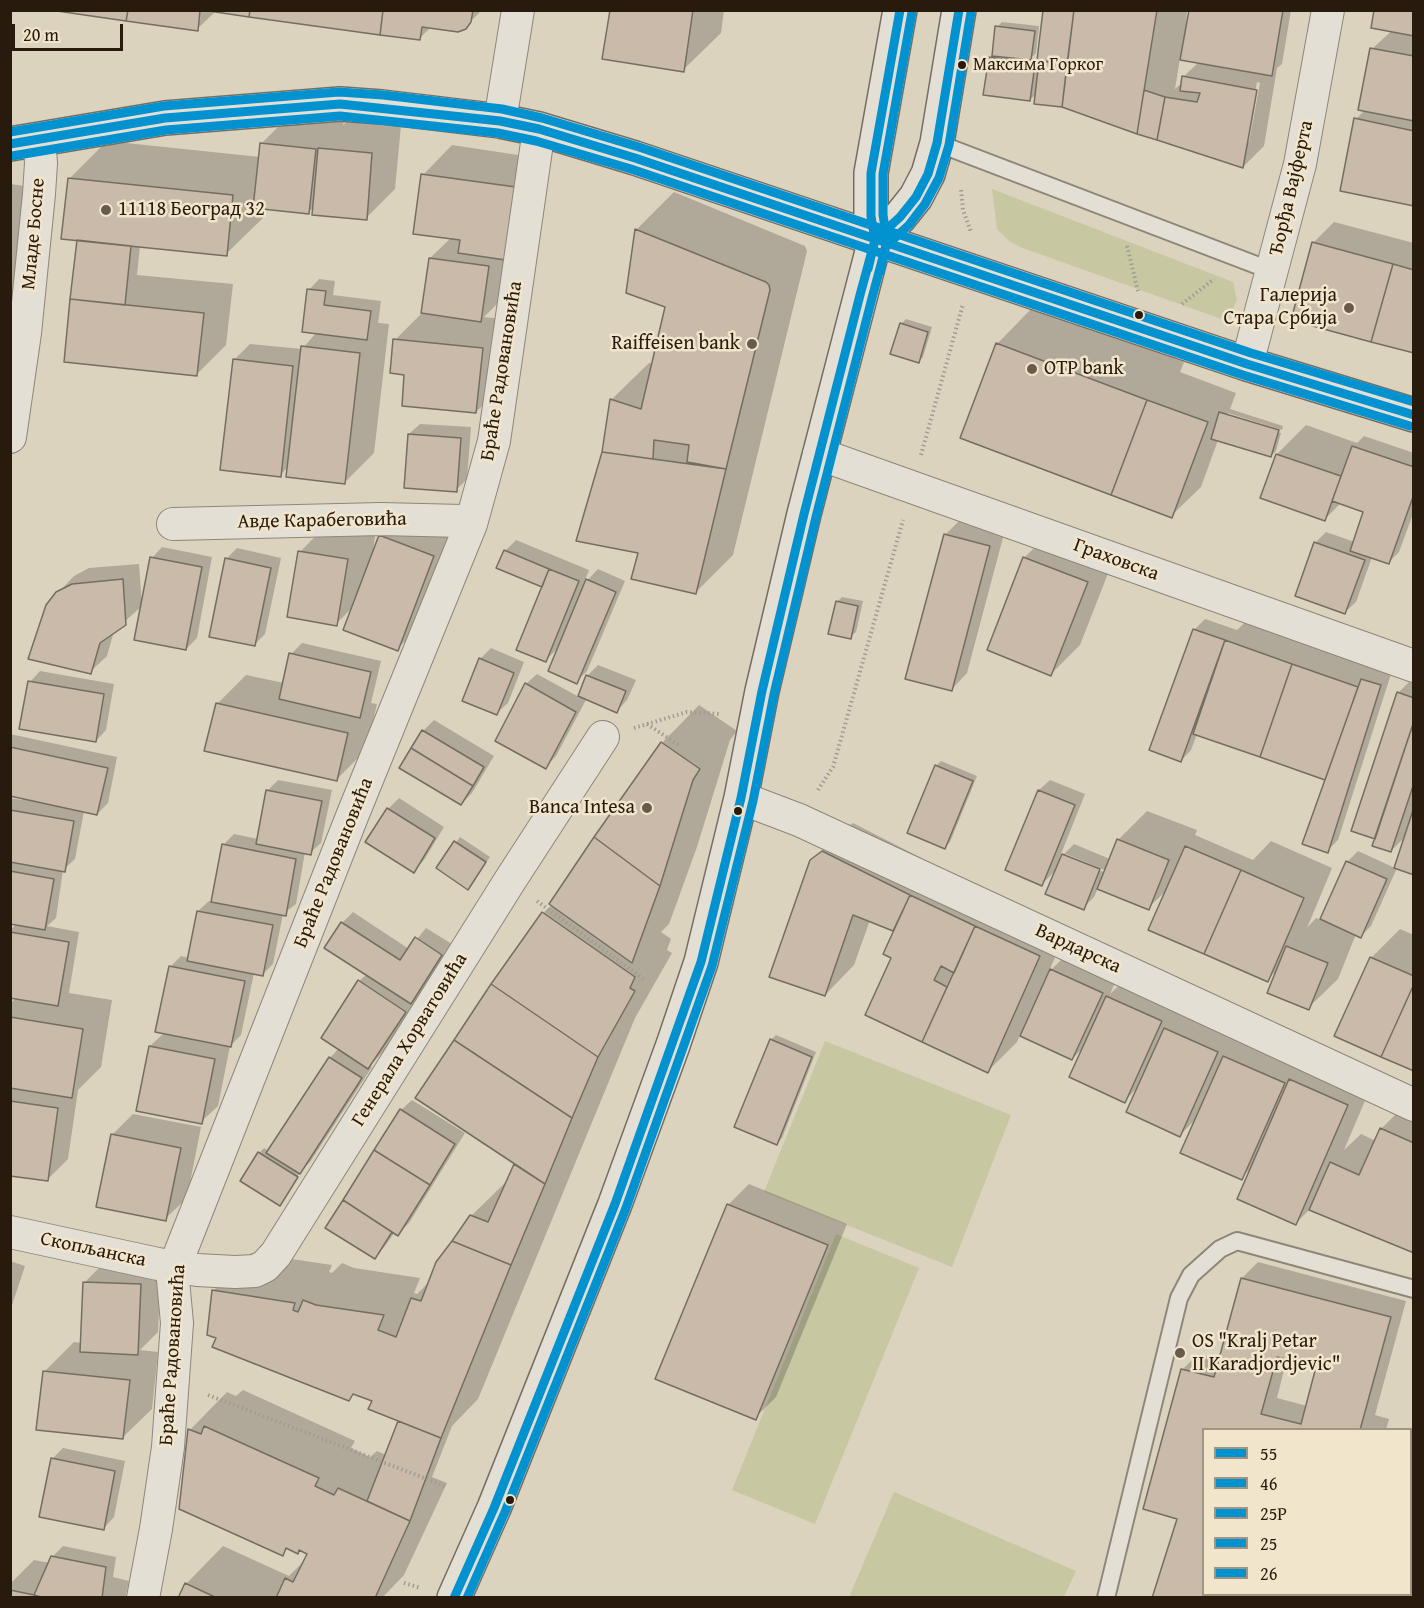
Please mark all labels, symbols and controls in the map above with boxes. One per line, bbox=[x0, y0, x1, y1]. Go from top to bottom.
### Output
scale bar bbox=[15, 12, 126, 50]
text: 20 m bbox=[23, 21, 59, 48]
place label: Максима Горког bbox=[973, 54, 1103, 76]
marker: Максима Горког bbox=[956, 59, 968, 71]
street label: Ђорђа Вајферта bbox=[1265, 118, 1319, 258]
street label: Младе Босне bbox=[17, 177, 51, 291]
place label: 11118 Београд 32 bbox=[118, 198, 265, 222]
marker: 11118 Београд 32 bbox=[99, 203, 113, 217]
street label: Браће Радовановића bbox=[476, 279, 528, 463]
place label: Галерија Стара Србија bbox=[1224, 284, 1337, 331]
marker: Галерија Стара Србија bbox=[1342, 301, 1356, 315]
unlabelled marker bbox=[1133, 309, 1145, 321]
place label: Raiffeisen bank bbox=[611, 332, 740, 356]
marker: Raiffeisen bank bbox=[745, 337, 759, 351]
place label: OTP bank bbox=[1044, 357, 1124, 381]
marker: OTP bank bbox=[1025, 362, 1039, 376]
street label: Авде Карабеговића bbox=[237, 508, 407, 534]
street label: Граховска bbox=[1070, 534, 1162, 586]
street label: Браће Радовановића bbox=[289, 774, 379, 952]
place label: Banca Intesa bbox=[529, 796, 635, 820]
marker: Banca Intesa bbox=[640, 801, 654, 815]
unlabelled marker bbox=[732, 805, 744, 817]
street label: Вардарска bbox=[1031, 919, 1125, 979]
street label: Генерала Хорватовића bbox=[347, 949, 473, 1131]
street label: Скопљанска bbox=[38, 1227, 148, 1273]
street label: Браће Радовановића bbox=[155, 1264, 191, 1446]
place label: OS "Kralj Petar II Karadjordjevic" bbox=[1192, 1330, 1340, 1377]
marker: OS "Kralj Petar II Karadjordjevic" bbox=[1173, 1346, 1187, 1360]
legend bbox=[1202, 1428, 1412, 1596]
text: 55 bbox=[1260, 1440, 1277, 1467]
text: 46 bbox=[1260, 1470, 1277, 1497]
unlabelled marker bbox=[504, 1494, 516, 1506]
text: 25P bbox=[1260, 1500, 1287, 1527]
text: 25 bbox=[1260, 1530, 1277, 1557]
text: 26 bbox=[1260, 1560, 1277, 1587]

